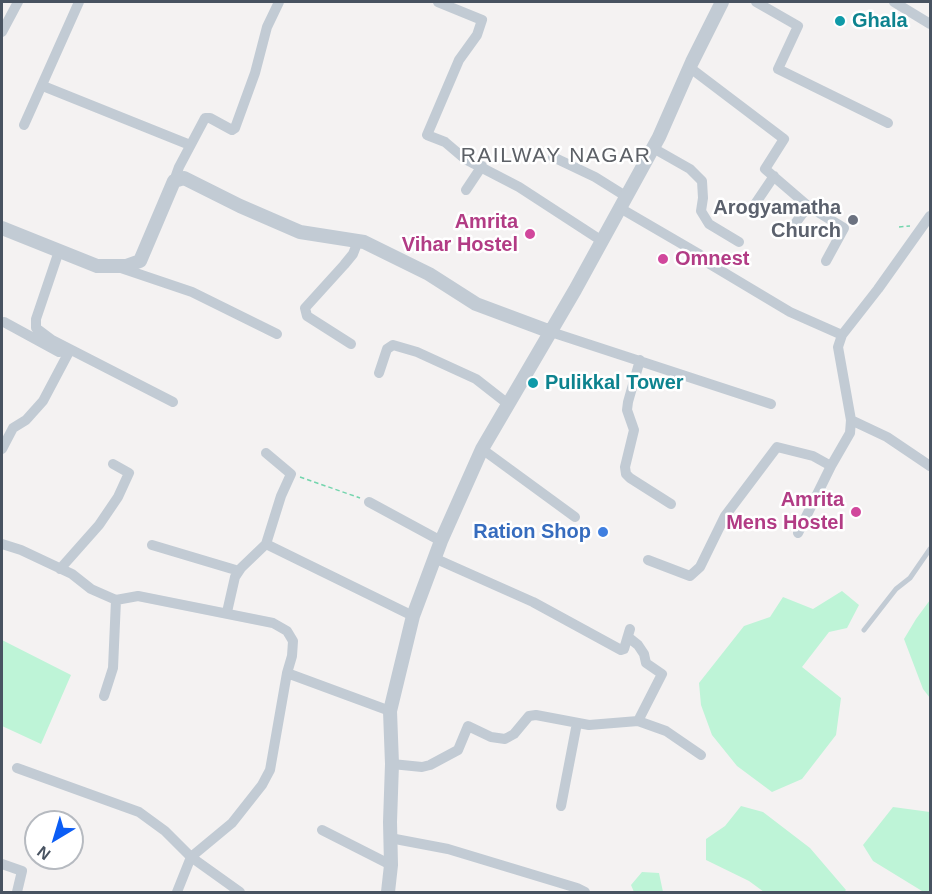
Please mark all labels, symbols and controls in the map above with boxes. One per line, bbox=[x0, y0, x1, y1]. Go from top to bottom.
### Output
place label: Ghala bbox=[852, 9, 908, 33]
marker: Ghala bbox=[833, 14, 847, 28]
district label: RAILWAY NAGAR bbox=[461, 143, 651, 169]
place label: Arogyamatha Church bbox=[713, 196, 841, 243]
place label: Amrita Vihar Hostel bbox=[402, 210, 518, 257]
marker: Arogyamatha Church bbox=[846, 213, 860, 227]
marker: Amrita Vihar Hostel bbox=[523, 227, 537, 241]
place label: Omnest bbox=[675, 247, 749, 271]
marker: Omnest bbox=[656, 252, 670, 266]
place label: Pulikkal Tower bbox=[545, 371, 684, 395]
marker: Pulikkal Tower bbox=[526, 376, 540, 390]
place label: Amrita Mens Hostel bbox=[726, 488, 844, 535]
marker: Amrita Mens Hostel bbox=[849, 505, 863, 519]
place label: Ration Shop bbox=[473, 520, 591, 544]
marker: Ration Shop bbox=[596, 525, 610, 539]
north arrow bbox=[24, 810, 84, 870]
text: N bbox=[34, 843, 54, 863]

